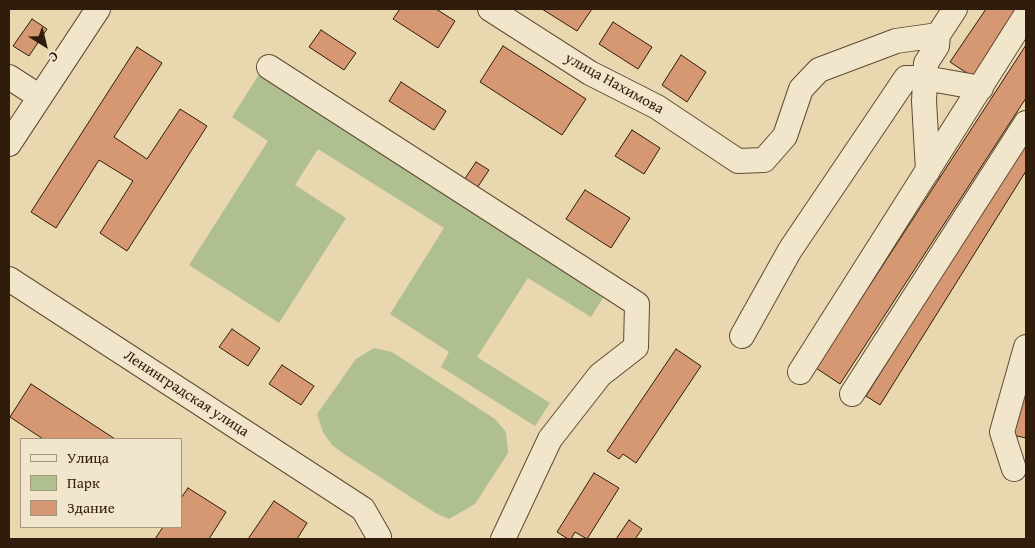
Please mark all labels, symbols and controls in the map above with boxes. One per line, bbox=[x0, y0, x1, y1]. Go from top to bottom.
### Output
north arrow bbox=[20, 20, 70, 70]
text: С bbox=[45, 47, 63, 68]
street label: улица Нахимова bbox=[561, 49, 667, 119]
street label: Ленинградская улица bbox=[120, 347, 252, 441]
legend bbox=[20, 438, 182, 528]
text: Улица bbox=[67, 447, 109, 468]
text: Парк bbox=[67, 472, 100, 493]
text: Здание bbox=[67, 497, 115, 518]

